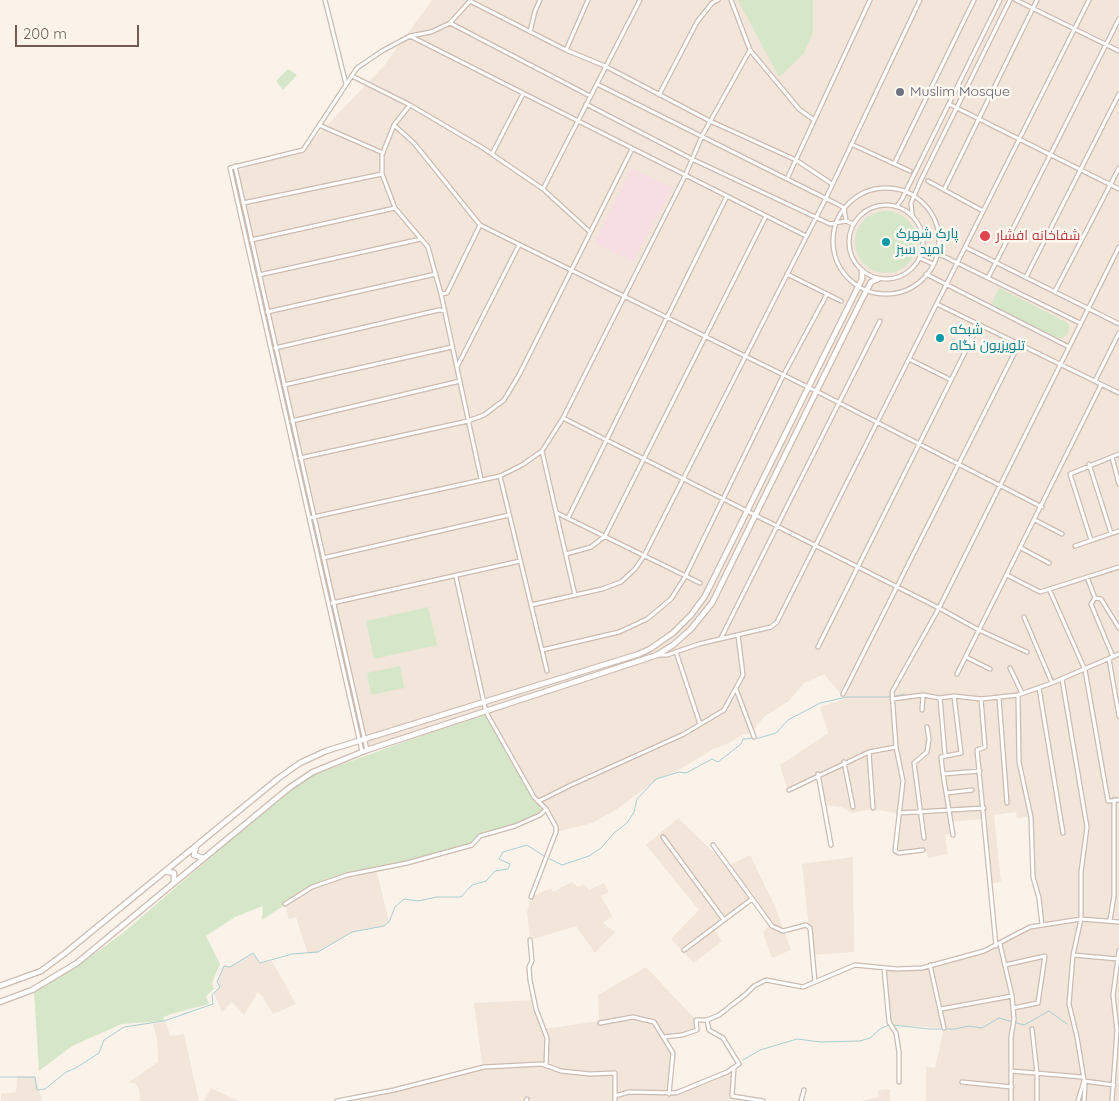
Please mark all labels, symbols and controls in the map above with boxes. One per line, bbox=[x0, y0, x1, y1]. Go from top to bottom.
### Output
scale bar bbox=[18, 15, 141, 47]
text: 200 m bbox=[23, 24, 67, 43]
place label: Muslim Mosque bbox=[910, 84, 1010, 100]
marker: Muslim Mosque bbox=[894, 86, 906, 98]
place label: پارک شهرک امید سبز bbox=[896, 226, 958, 258]
place label: شفاخانه افشار bbox=[996, 228, 1080, 244]
marker: شفاخانه افشار bbox=[978, 229, 992, 243]
marker: پارک شهرک امید سبز bbox=[880, 236, 892, 248]
place label: شبکه تلویزیون نگاه bbox=[950, 322, 1025, 354]
marker: شبکه تلویزیون نگاه bbox=[934, 332, 946, 344]

